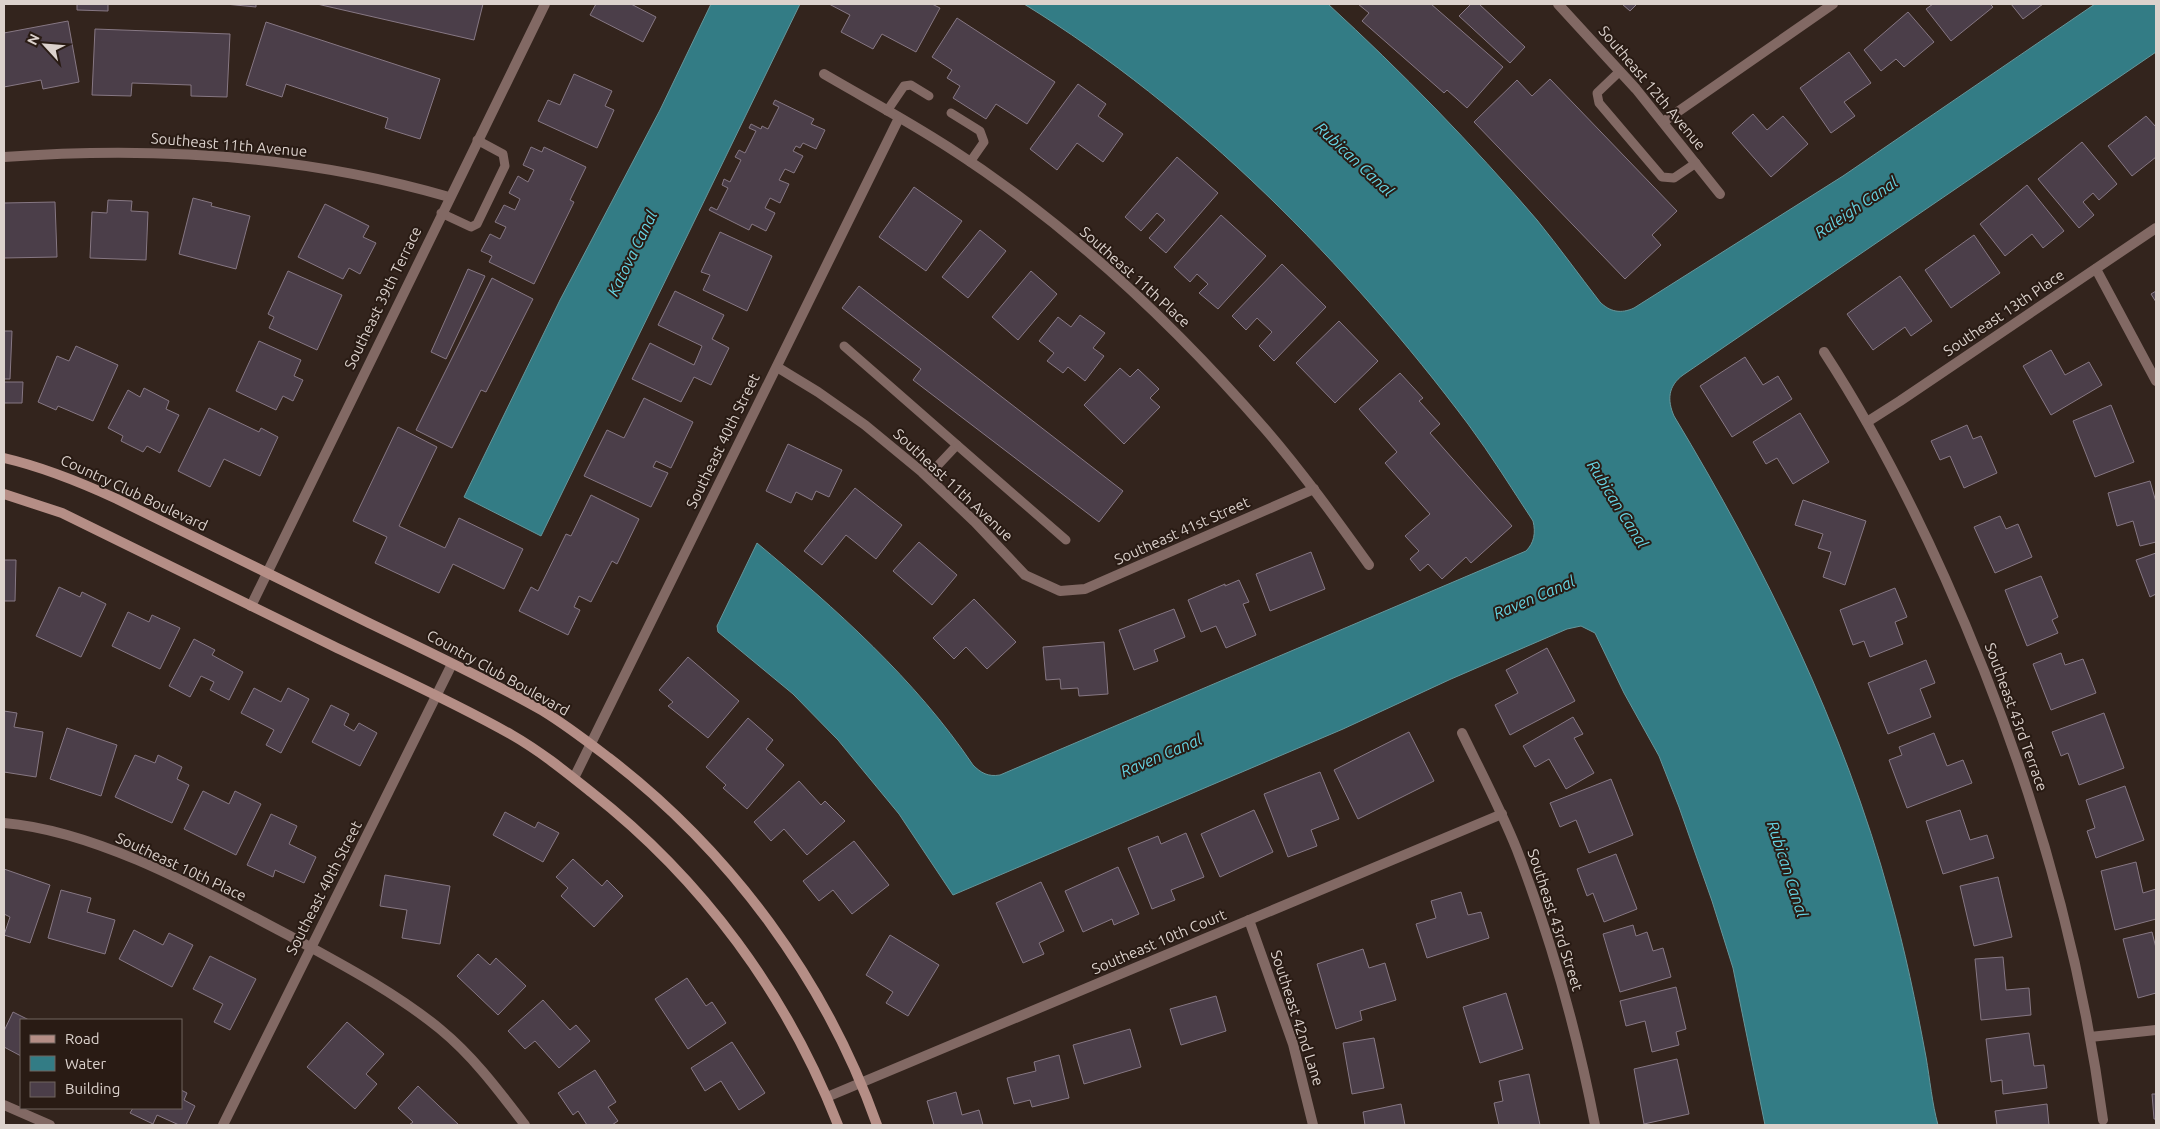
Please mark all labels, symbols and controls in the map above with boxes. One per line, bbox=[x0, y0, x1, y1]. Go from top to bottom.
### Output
north arrow bbox=[20, 20, 70, 70]
street label: Southeast 12th Avenue bbox=[1595, 22, 1709, 153]
text: N bbox=[24, 31, 43, 48]
water label: Rubican Canal bbox=[1312, 118, 1398, 200]
street label: Southeast 11th Avenue bbox=[150, 129, 308, 160]
water label: Raleigh Canal bbox=[1811, 172, 1901, 241]
water label: Katova Canal bbox=[604, 207, 661, 299]
street label: Southeast 11th Place bbox=[1077, 223, 1194, 331]
street label: Southeast 39th Terrace bbox=[341, 224, 424, 372]
street label: Southeast 13th Place bbox=[1940, 266, 2067, 359]
street label: Southeast 40th Street bbox=[682, 370, 763, 511]
street label: Southeast 11th Avenue bbox=[890, 425, 1016, 544]
street label: Country Club Boulevard bbox=[58, 451, 210, 534]
water label: Rubican Canal bbox=[1584, 457, 1652, 552]
street label: Southeast 41st Street bbox=[1112, 493, 1252, 568]
water label: Raven Canal bbox=[1491, 572, 1578, 622]
street label: Country Club Boulevard bbox=[424, 626, 572, 719]
street label: Southeast 43rd Terrace bbox=[1982, 640, 2051, 793]
water label: Raven Canal bbox=[1118, 730, 1205, 780]
street label: Southeast 40th Street bbox=[282, 818, 365, 958]
water label: Rubican Canal bbox=[1764, 819, 1812, 920]
street label: Southeast 10th Place bbox=[113, 829, 249, 904]
street label: Southeast 43rd Street bbox=[1524, 847, 1586, 993]
street label: Southeast 10th Court bbox=[1089, 905, 1229, 978]
street label: Southeast 42nd Lane bbox=[1268, 948, 1327, 1088]
legend bbox=[20, 1019, 182, 1109]
text: Road bbox=[65, 1030, 100, 1047]
text: Water bbox=[65, 1055, 106, 1072]
text: Building bbox=[65, 1080, 120, 1097]

